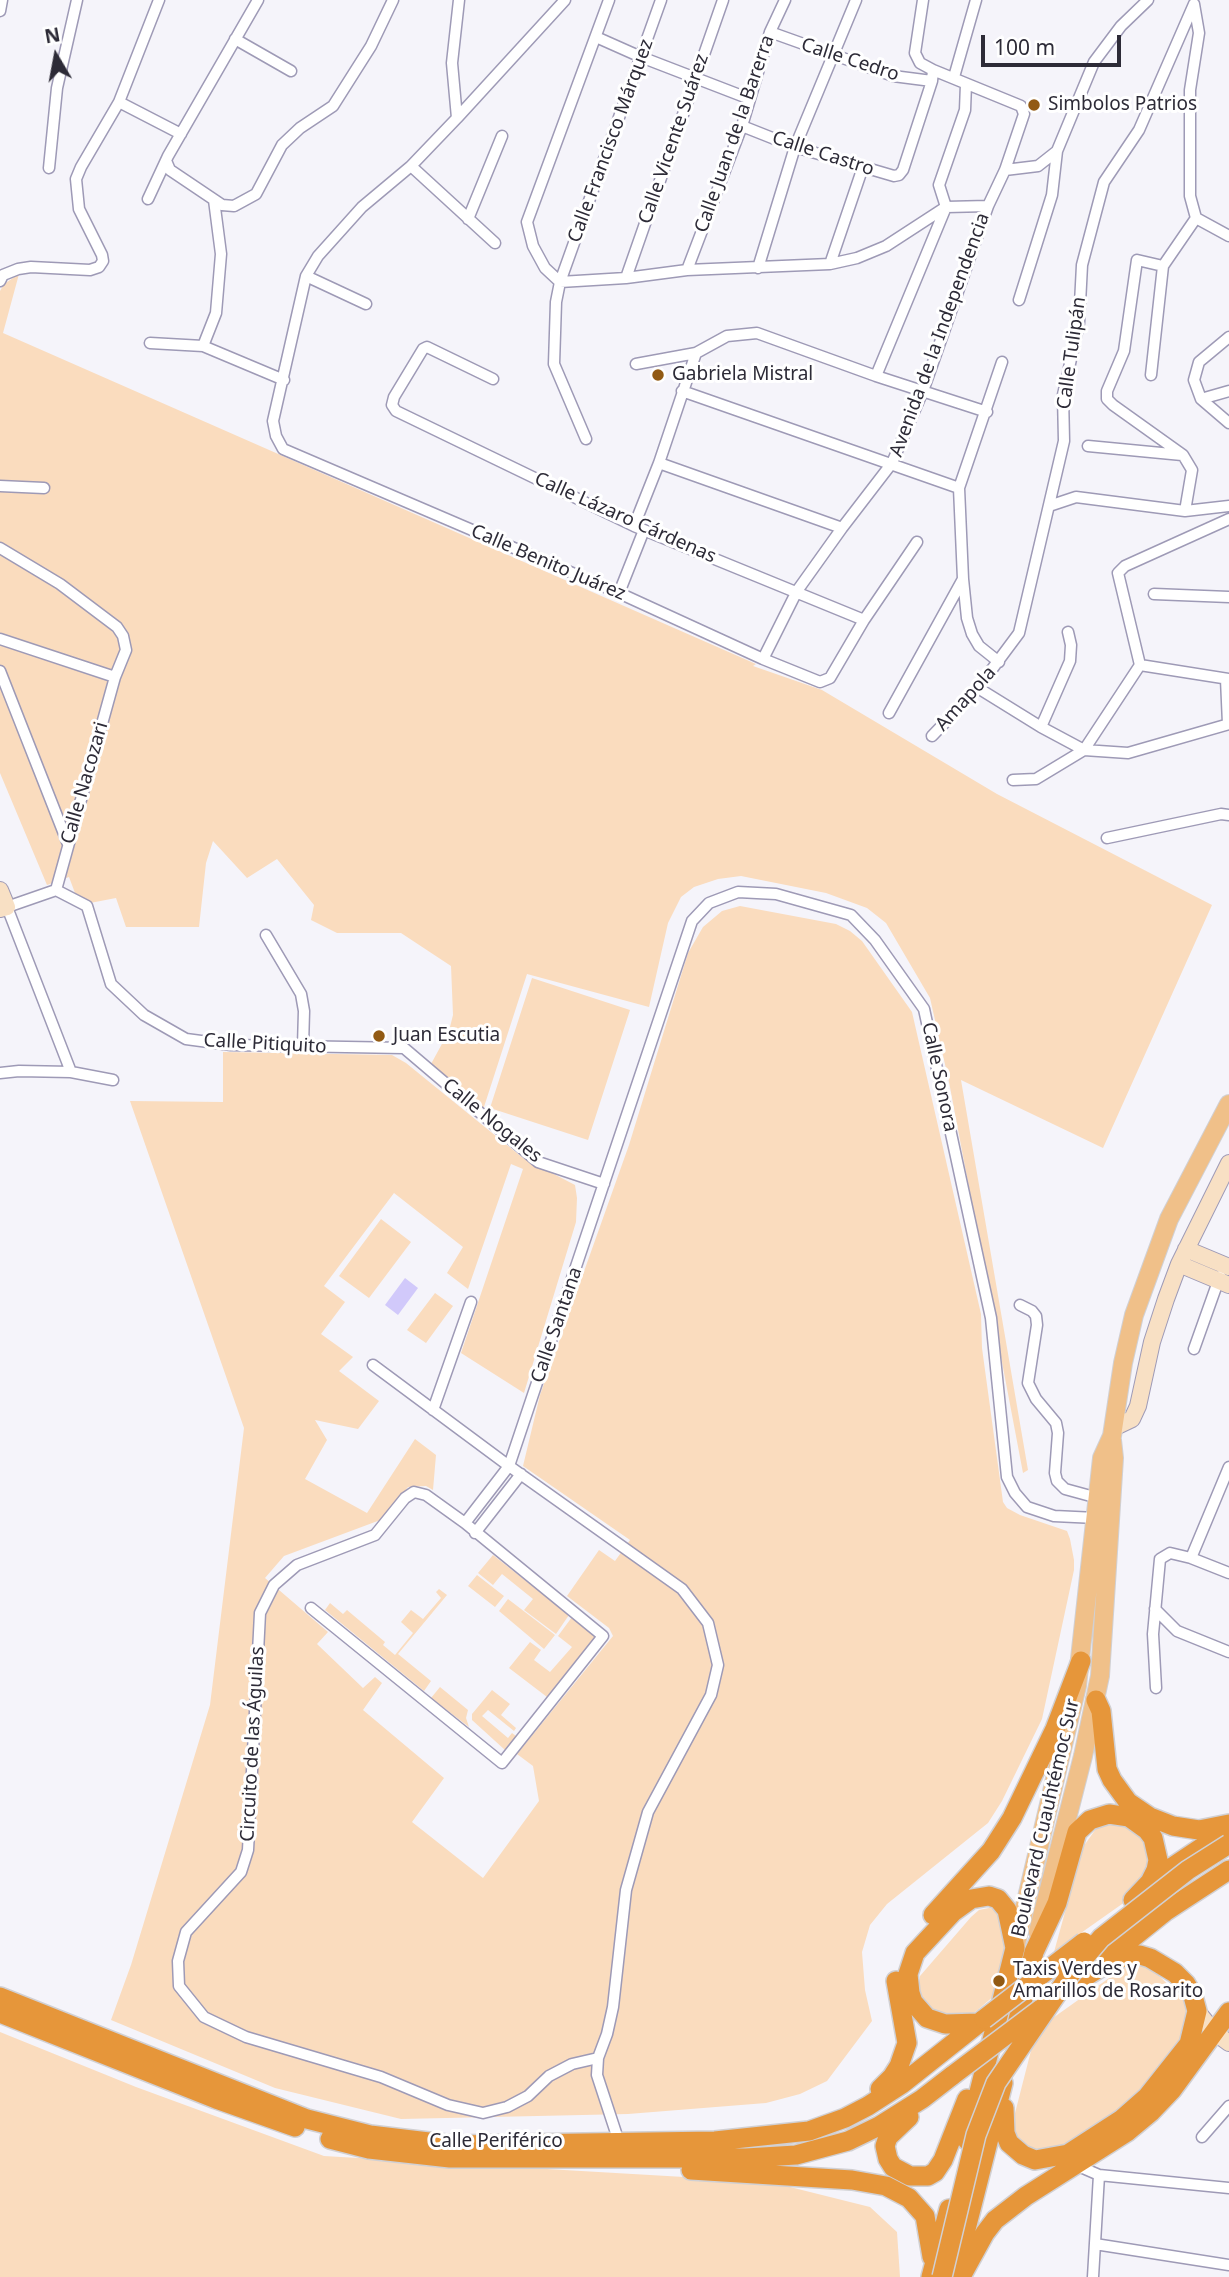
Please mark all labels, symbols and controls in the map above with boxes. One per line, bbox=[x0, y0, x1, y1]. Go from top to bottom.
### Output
north arrow bbox=[21, 21, 91, 91]
text: N bbox=[42, 21, 62, 49]
scale bar bbox=[984, 21, 1124, 65]
street label: Calle Juan de la Barerra bbox=[690, 32, 780, 236]
street label: Calle Cedro bbox=[798, 33, 902, 87]
text: 100 m bbox=[994, 33, 1055, 61]
street label: Calle Francisco Márquez bbox=[564, 36, 658, 246]
street label: Calle Vicente Suárez bbox=[634, 51, 714, 227]
place label: Simbolos Patrios bbox=[1048, 94, 1197, 116]
marker: Simbolos Patrios bbox=[1026, 97, 1042, 113]
street label: Calle Castro bbox=[769, 127, 877, 181]
street label: Avenida de la Independencia bbox=[885, 210, 995, 460]
street label: Calle Tulipán bbox=[1053, 295, 1091, 411]
place label: Gabriela Mistral bbox=[672, 364, 813, 386]
marker: Gabriela Mistral bbox=[650, 367, 666, 383]
street label: Calle Lázaro Cárdenas bbox=[531, 468, 719, 568]
street label: Calle Benito Juárez bbox=[467, 520, 629, 606]
street label: Amapola bbox=[931, 662, 1001, 736]
street label: Calle Nacozari bbox=[57, 719, 113, 847]
street label: Calle Sonora bbox=[916, 1020, 962, 1134]
place label: Juan Escutia bbox=[393, 1025, 500, 1047]
marker: Juan Escutia bbox=[371, 1028, 387, 1044]
street label: Calle Pitiquito bbox=[203, 1029, 327, 1059]
street label: Calle Nogales bbox=[438, 1074, 546, 1168]
street label: Calle Santana bbox=[527, 1264, 587, 1386]
street label: Circuito de las Águilas bbox=[236, 1646, 270, 1842]
street label: Boulevard Cuauhtémoc Sur bbox=[1007, 1697, 1085, 1939]
place label: Taxis Verdes y Amarillos de Rosarito bbox=[1013, 1959, 1203, 2003]
marker: Taxis Verdes y Amarillos de Rosarito bbox=[991, 1973, 1007, 1989]
street label: Calle Periférico bbox=[429, 2131, 563, 2153]

